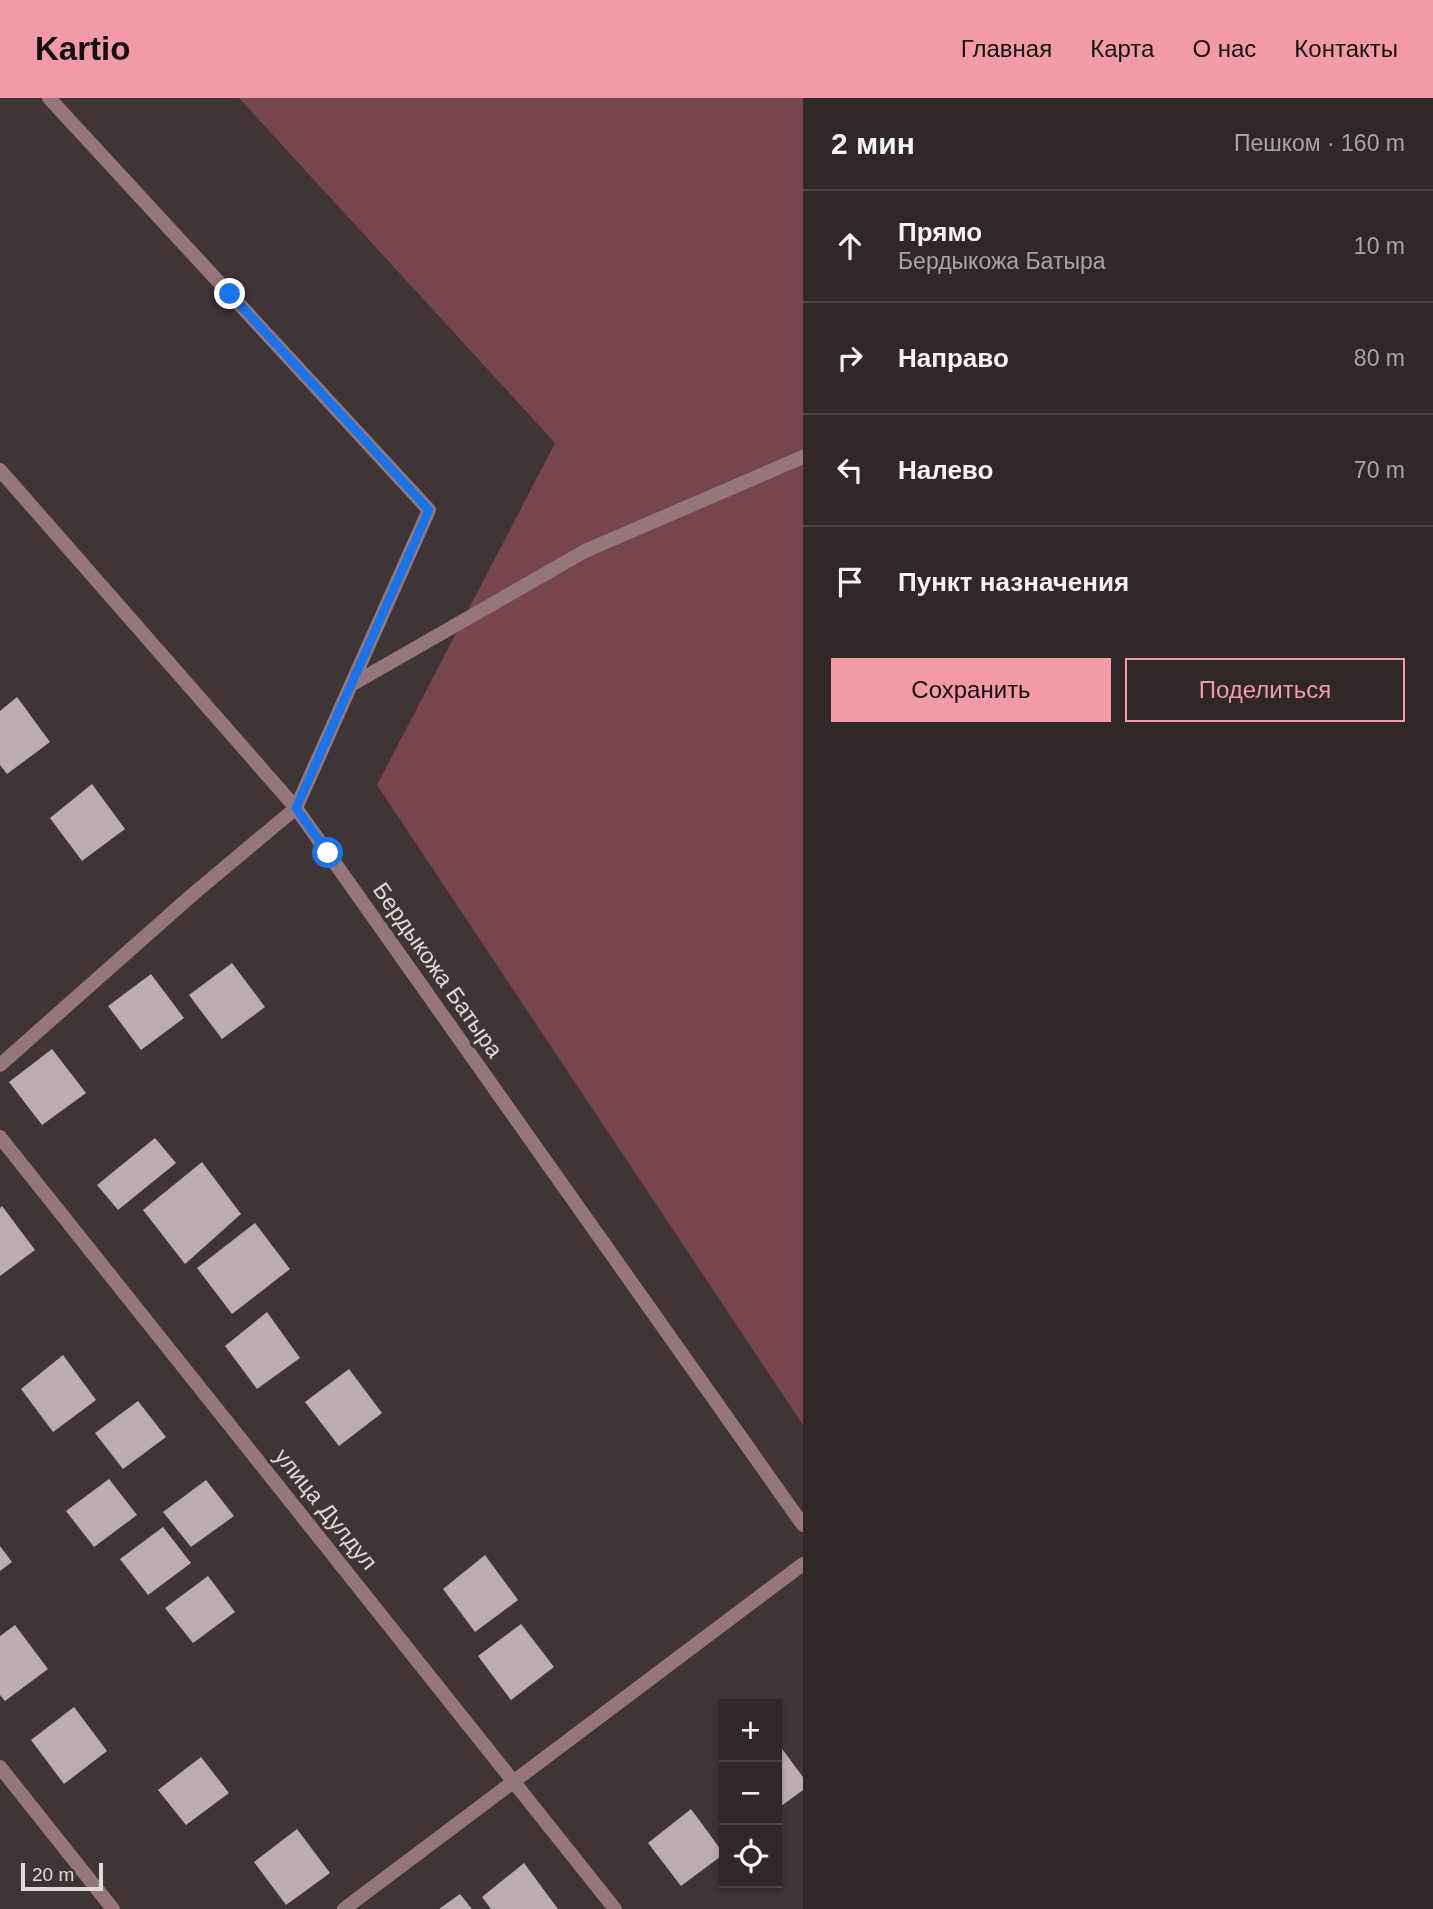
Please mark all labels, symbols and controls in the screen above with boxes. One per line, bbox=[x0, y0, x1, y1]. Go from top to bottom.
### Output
text: Kartio bbox=[35, 30, 130, 67]
text: Главная bbox=[961, 35, 1052, 62]
text: Карта bbox=[1090, 35, 1154, 62]
text: О нас bbox=[1192, 35, 1256, 62]
text: Контакты bbox=[1294, 35, 1398, 62]
text: 2 мин bbox=[831, 127, 915, 160]
text: Пешком · 160 m bbox=[1234, 130, 1405, 156]
text: Прямо bbox=[898, 217, 982, 247]
icon: ahead bbox=[831, 227, 869, 265]
text: 10 m bbox=[1354, 233, 1405, 259]
text: Бердыкожа Батыра bbox=[898, 248, 1106, 274]
route end bbox=[214, 278, 245, 309]
icon: right bbox=[831, 339, 869, 377]
text: Направо bbox=[898, 343, 1009, 373]
text: 80 m bbox=[1354, 345, 1405, 371]
icon: left bbox=[831, 451, 869, 489]
text: Налево bbox=[898, 455, 993, 485]
text: 70 m bbox=[1354, 457, 1405, 483]
icon: arrive bbox=[831, 563, 869, 601]
text: Пункт назначения bbox=[898, 567, 1129, 597]
button: Сохранить bbox=[831, 658, 1111, 722]
button: Поделиться bbox=[1125, 658, 1405, 722]
route start bbox=[312, 837, 343, 868]
street label: Бердыкожа Батыра bbox=[368, 878, 508, 1063]
street label: улица Дулдул bbox=[269, 1443, 383, 1575]
map controls bbox=[719, 1699, 782, 1888]
button: + bbox=[719, 1699, 782, 1762]
button: − bbox=[719, 1762, 782, 1825]
button: locate bbox=[719, 1825, 782, 1888]
scale bar bbox=[21, 1860, 103, 1892]
text: 20 m bbox=[32, 1864, 74, 1885]

